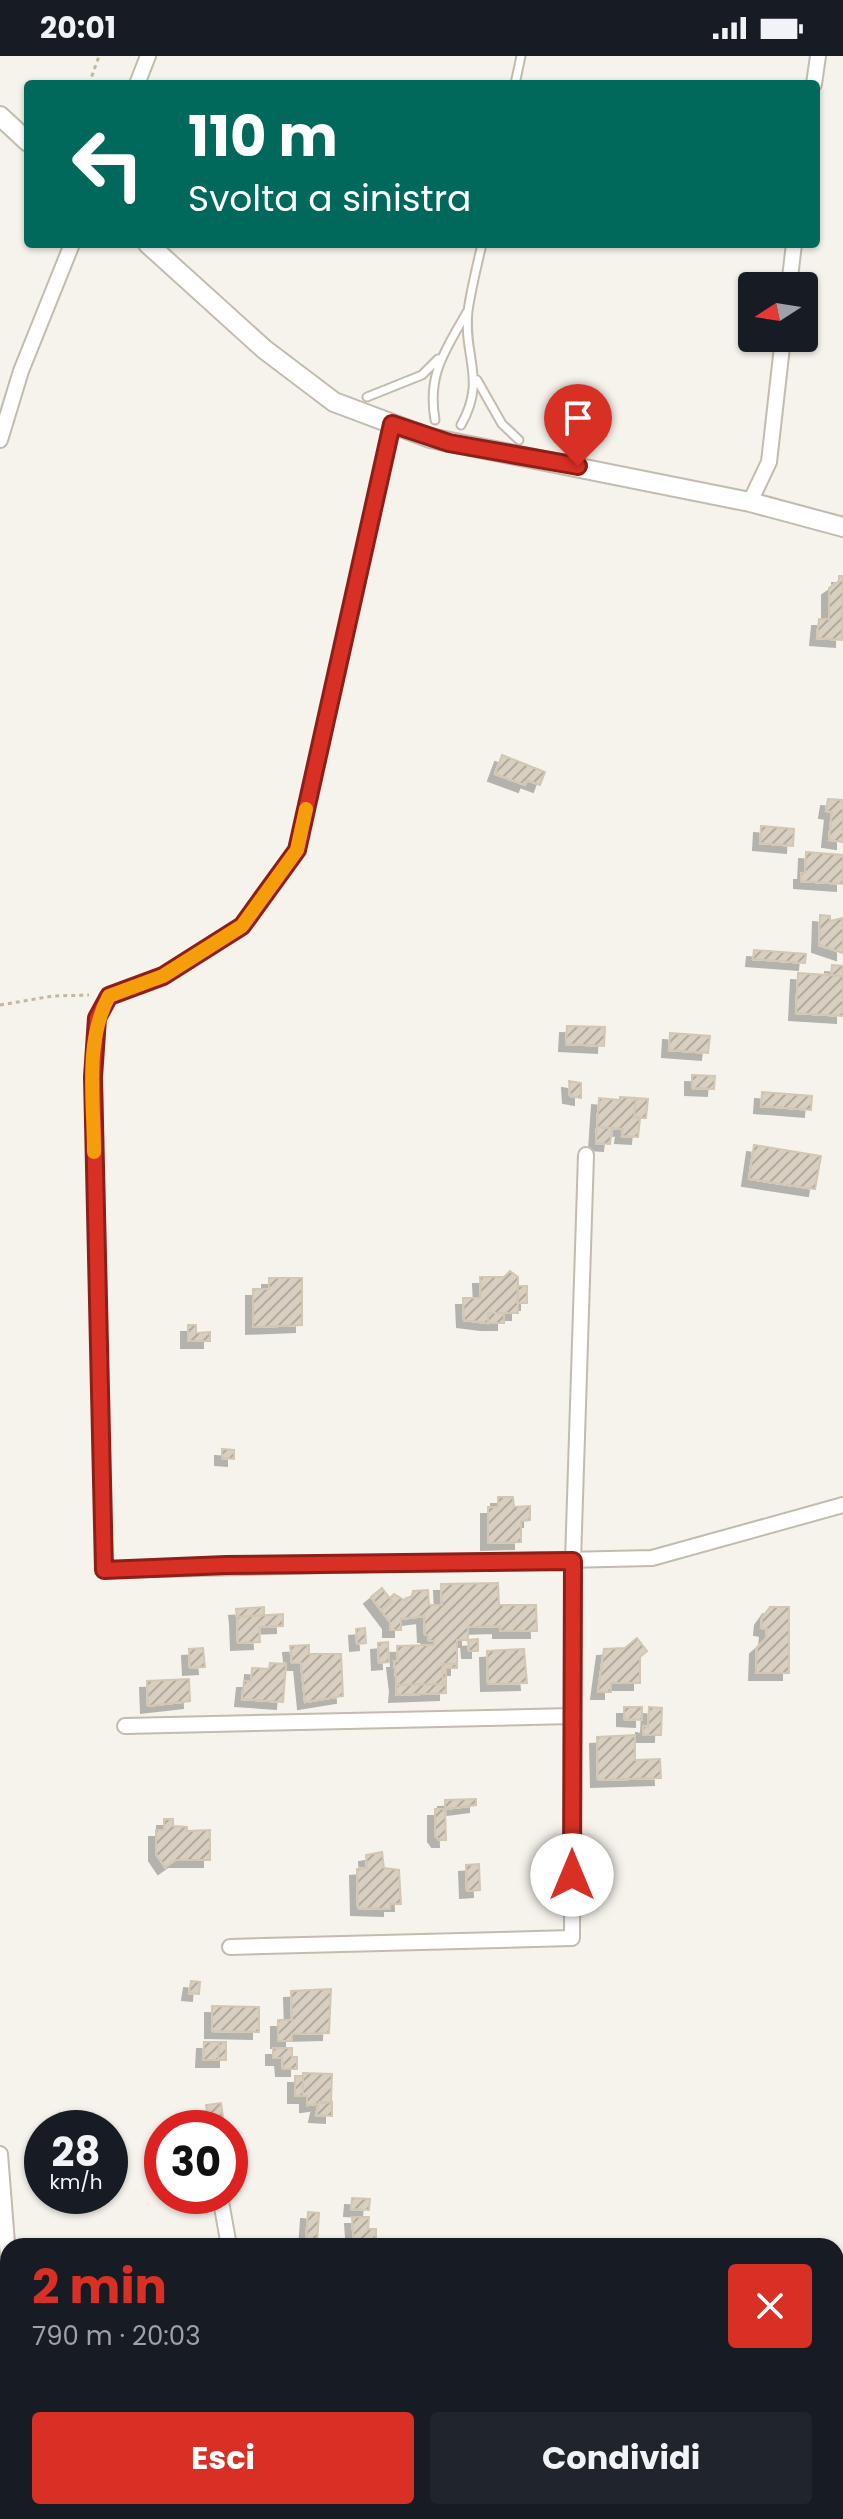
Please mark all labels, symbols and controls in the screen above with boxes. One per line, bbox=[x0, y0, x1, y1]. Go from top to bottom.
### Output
text: 20:01 bbox=[40, 6, 116, 49]
text: 110 m bbox=[188, 97, 338, 176]
icon: left bbox=[56, 112, 160, 216]
text: Svolta a sinistra bbox=[188, 173, 471, 224]
north arrow bbox=[738, 272, 818, 352]
map controls bbox=[738, 272, 818, 352]
pin bbox=[544, 384, 612, 466]
icon: arrive bbox=[556, 396, 600, 440]
position arrow bbox=[530, 1833, 614, 1917]
speed limit sign: 30 bbox=[144, 2110, 248, 2214]
text: 28 bbox=[52, 2124, 100, 2180]
text: km/h bbox=[49, 2168, 103, 2196]
text: 2 min bbox=[32, 2253, 167, 2320]
button: close bbox=[728, 2264, 812, 2348]
text: 790 m · 20:03 bbox=[32, 2318, 200, 2354]
button: Esci bbox=[32, 2412, 414, 2504]
button: Condividi bbox=[430, 2412, 812, 2504]

